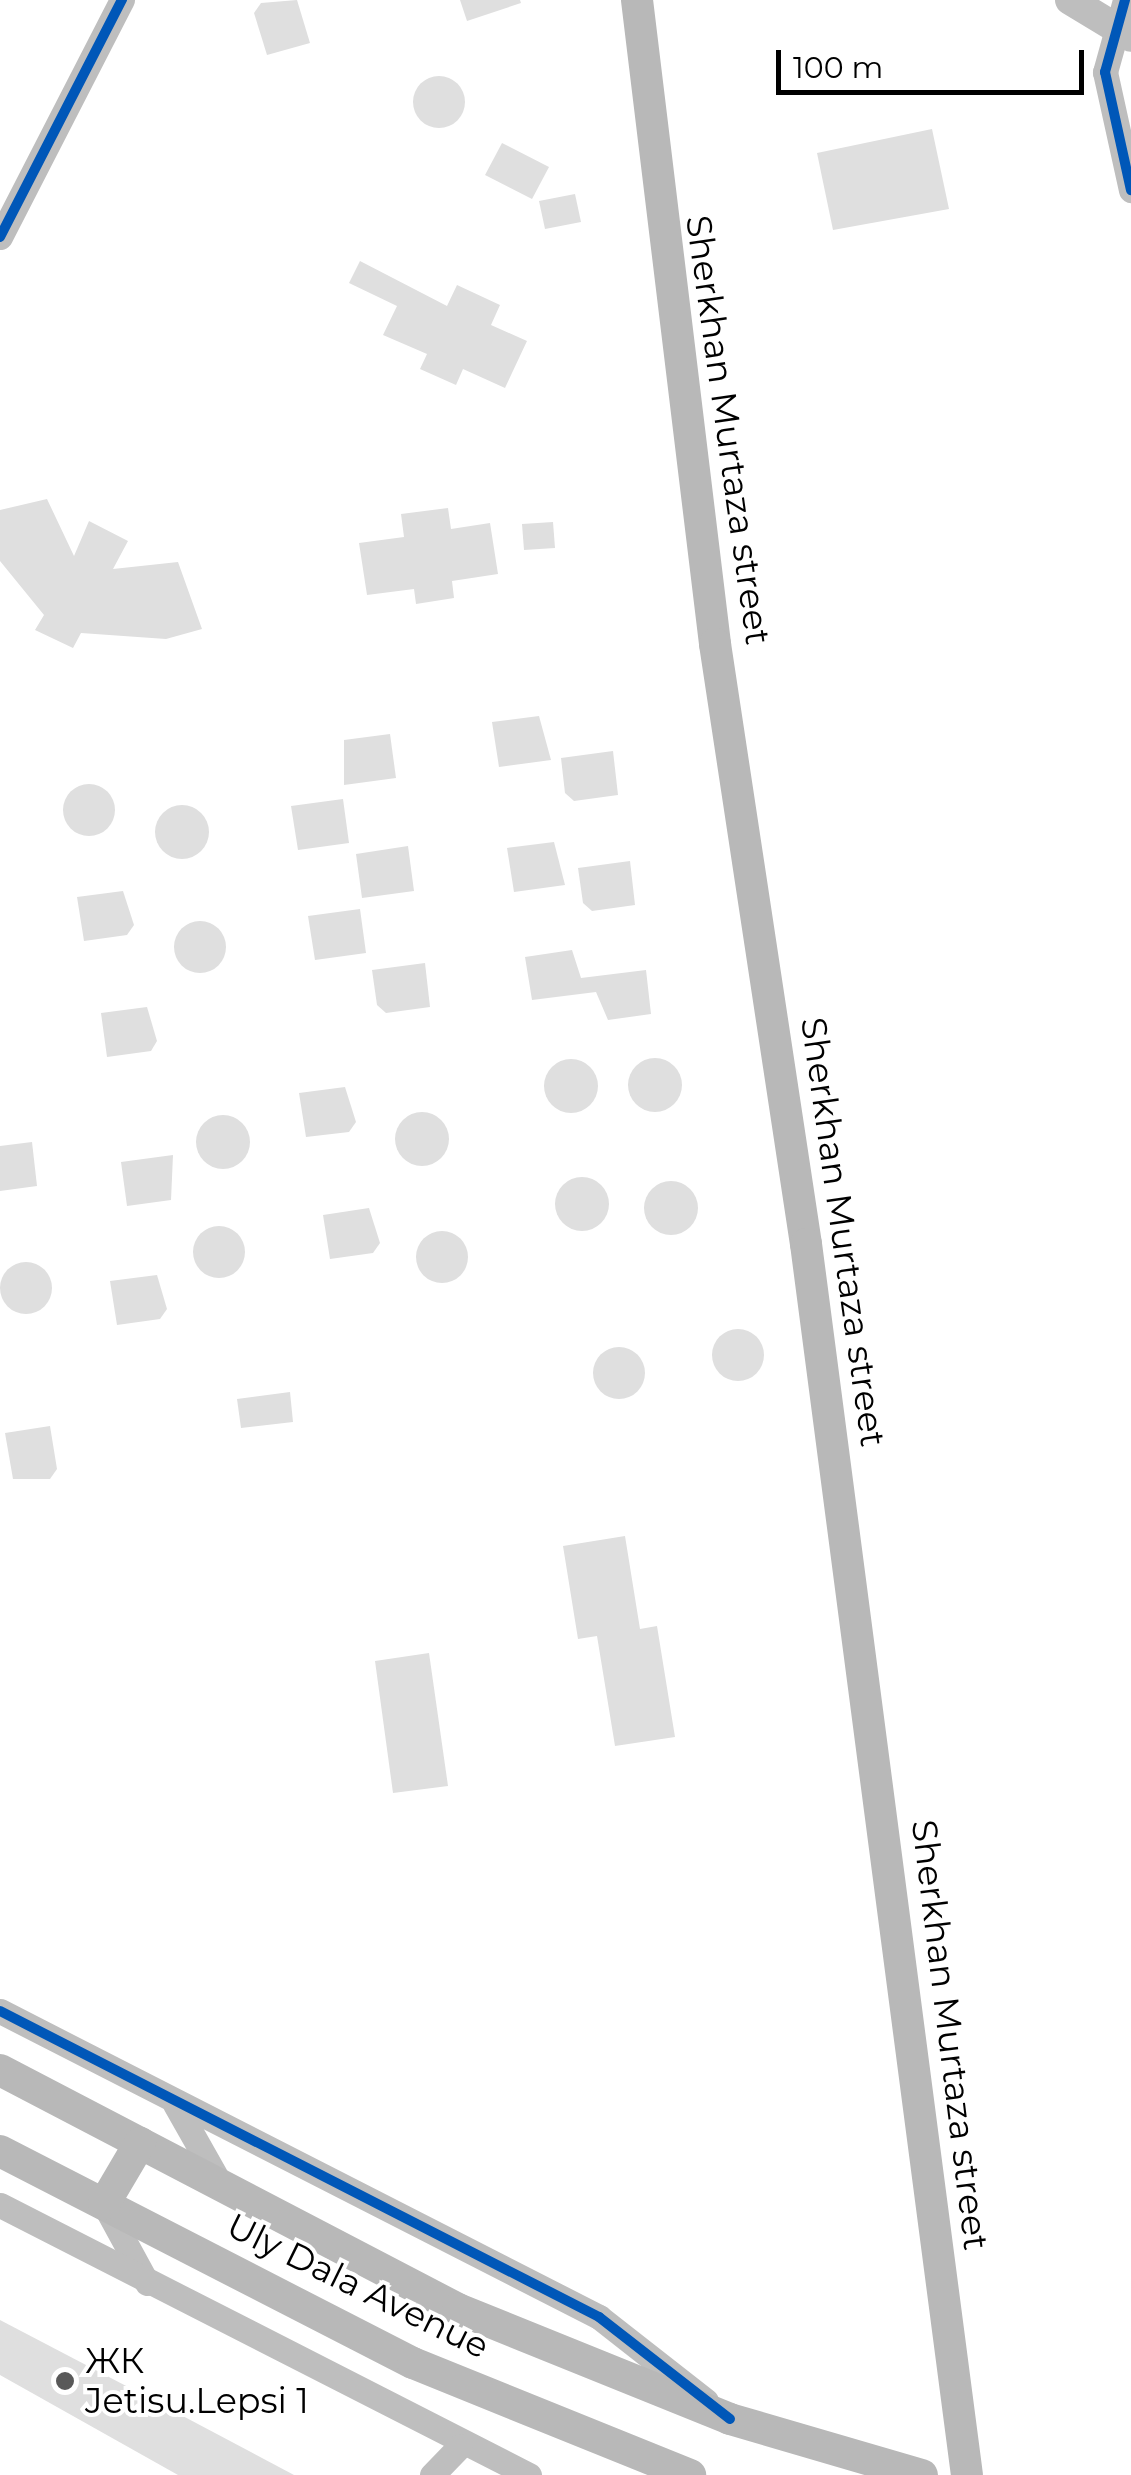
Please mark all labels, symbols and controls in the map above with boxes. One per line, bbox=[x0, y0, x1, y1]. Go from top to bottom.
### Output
scale bar bbox=[781, 30, 1088, 92]
text: 100 m bbox=[793, 49, 883, 86]
street label: Sherkhan Murtaza street bbox=[677, 213, 779, 647]
street label: Sherkhan Murtaza street bbox=[792, 1015, 894, 1449]
street label: Sherkhan Murtaza street bbox=[903, 1818, 997, 2252]
street label: Uly Dala Avenue bbox=[220, 2204, 496, 2368]
place label: ЖК Jetisu.Lepsi 1 bbox=[85, 2340, 309, 2422]
marker: ЖК Jetisu.Lepsi 1 bbox=[54, 2370, 76, 2392]

